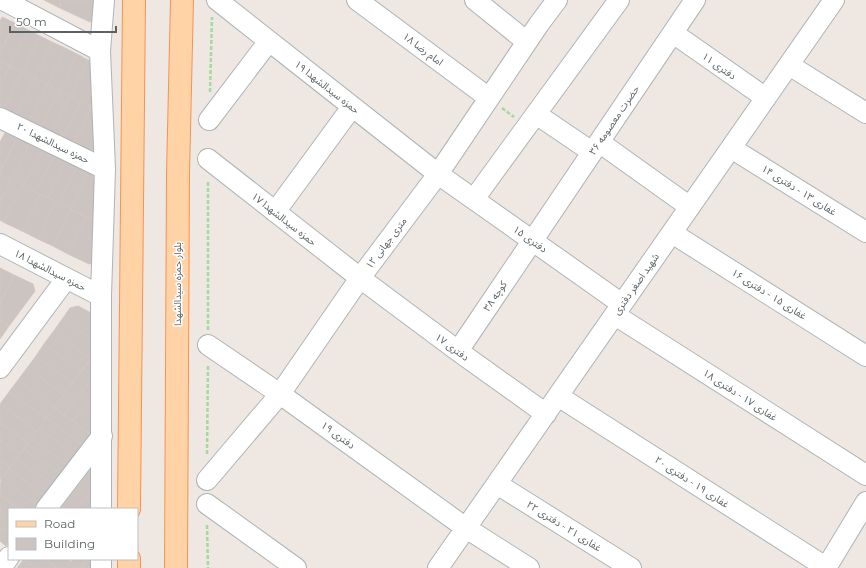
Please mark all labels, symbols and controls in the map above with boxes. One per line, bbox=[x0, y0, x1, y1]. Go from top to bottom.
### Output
scale bar bbox=[10, 8, 116, 34]
text: 50 m bbox=[16, 14, 47, 29]
street label: امام رضا ۱۸ bbox=[399, 30, 446, 70]
street label: دفتری ۱۱ bbox=[699, 50, 739, 83]
street label: حمزه سیدالشهدا ۱۹ bbox=[292, 58, 362, 117]
street label: حضرت معصومه ۳۶ bbox=[586, 83, 642, 157]
street label: حمزه سیدالشهدا ۲۰ bbox=[15, 120, 91, 166]
street label: غفاری ۱۳ - دفتری ۱۴ bbox=[759, 162, 839, 218]
street label: حمزه سیدالشهدا ۱۷ bbox=[249, 190, 319, 249]
street label: ۱۲ متری جهانی bbox=[362, 215, 410, 271]
street label: دفتری ۱۵ bbox=[510, 223, 550, 256]
street label: بلوار حمزه سیدالشهدا bbox=[171, 242, 184, 326]
street label: حمزه سیدالشهدا ۱۸ bbox=[12, 246, 88, 294]
street label: شهید اصغر دفتری bbox=[610, 251, 662, 317]
street label: غفاری ۱۵ - دفتری ۱۶ bbox=[729, 266, 809, 322]
street label: کوچه ۳۸ bbox=[480, 278, 510, 314]
street label: دفتری ۱۷ bbox=[433, 330, 472, 364]
street label: غفاری ۱۷ - دفتری ۱۸ bbox=[700, 366, 780, 424]
street label: دفتری ۱۹ bbox=[319, 418, 358, 452]
street label: غفاری ۱۹ - دفتری ۲۰ bbox=[652, 453, 732, 511]
street label: غفاری ۲۱ - دفتری ۲۲ bbox=[524, 498, 604, 554]
legend bbox=[8, 508, 138, 560]
text: Road bbox=[44, 516, 75, 531]
text: Building bbox=[44, 536, 95, 551]

